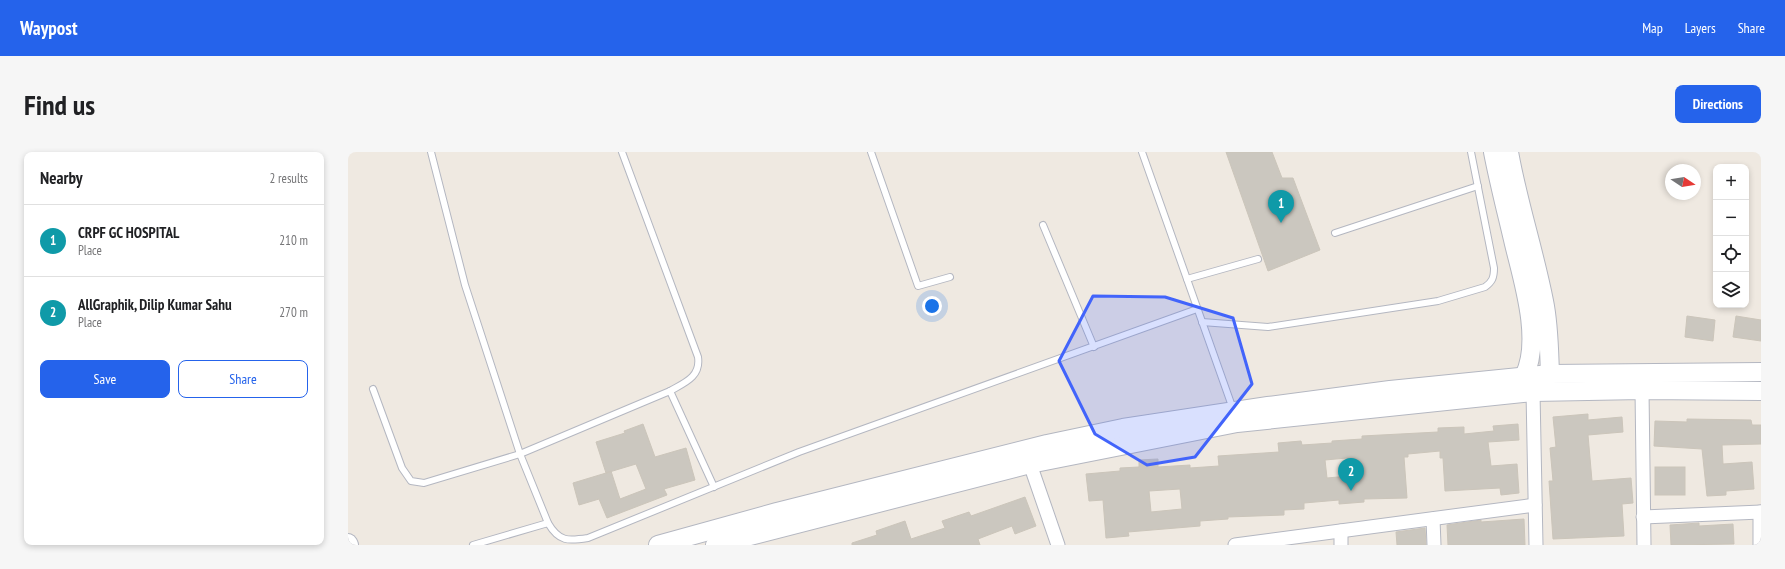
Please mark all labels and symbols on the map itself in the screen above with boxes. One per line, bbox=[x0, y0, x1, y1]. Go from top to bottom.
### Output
north arrow bbox=[1665, 164, 1701, 200]
pin: 1 bbox=[1268, 190, 1294, 223]
your location bbox=[922, 296, 942, 316]
pin: 2 bbox=[1338, 458, 1364, 491]

